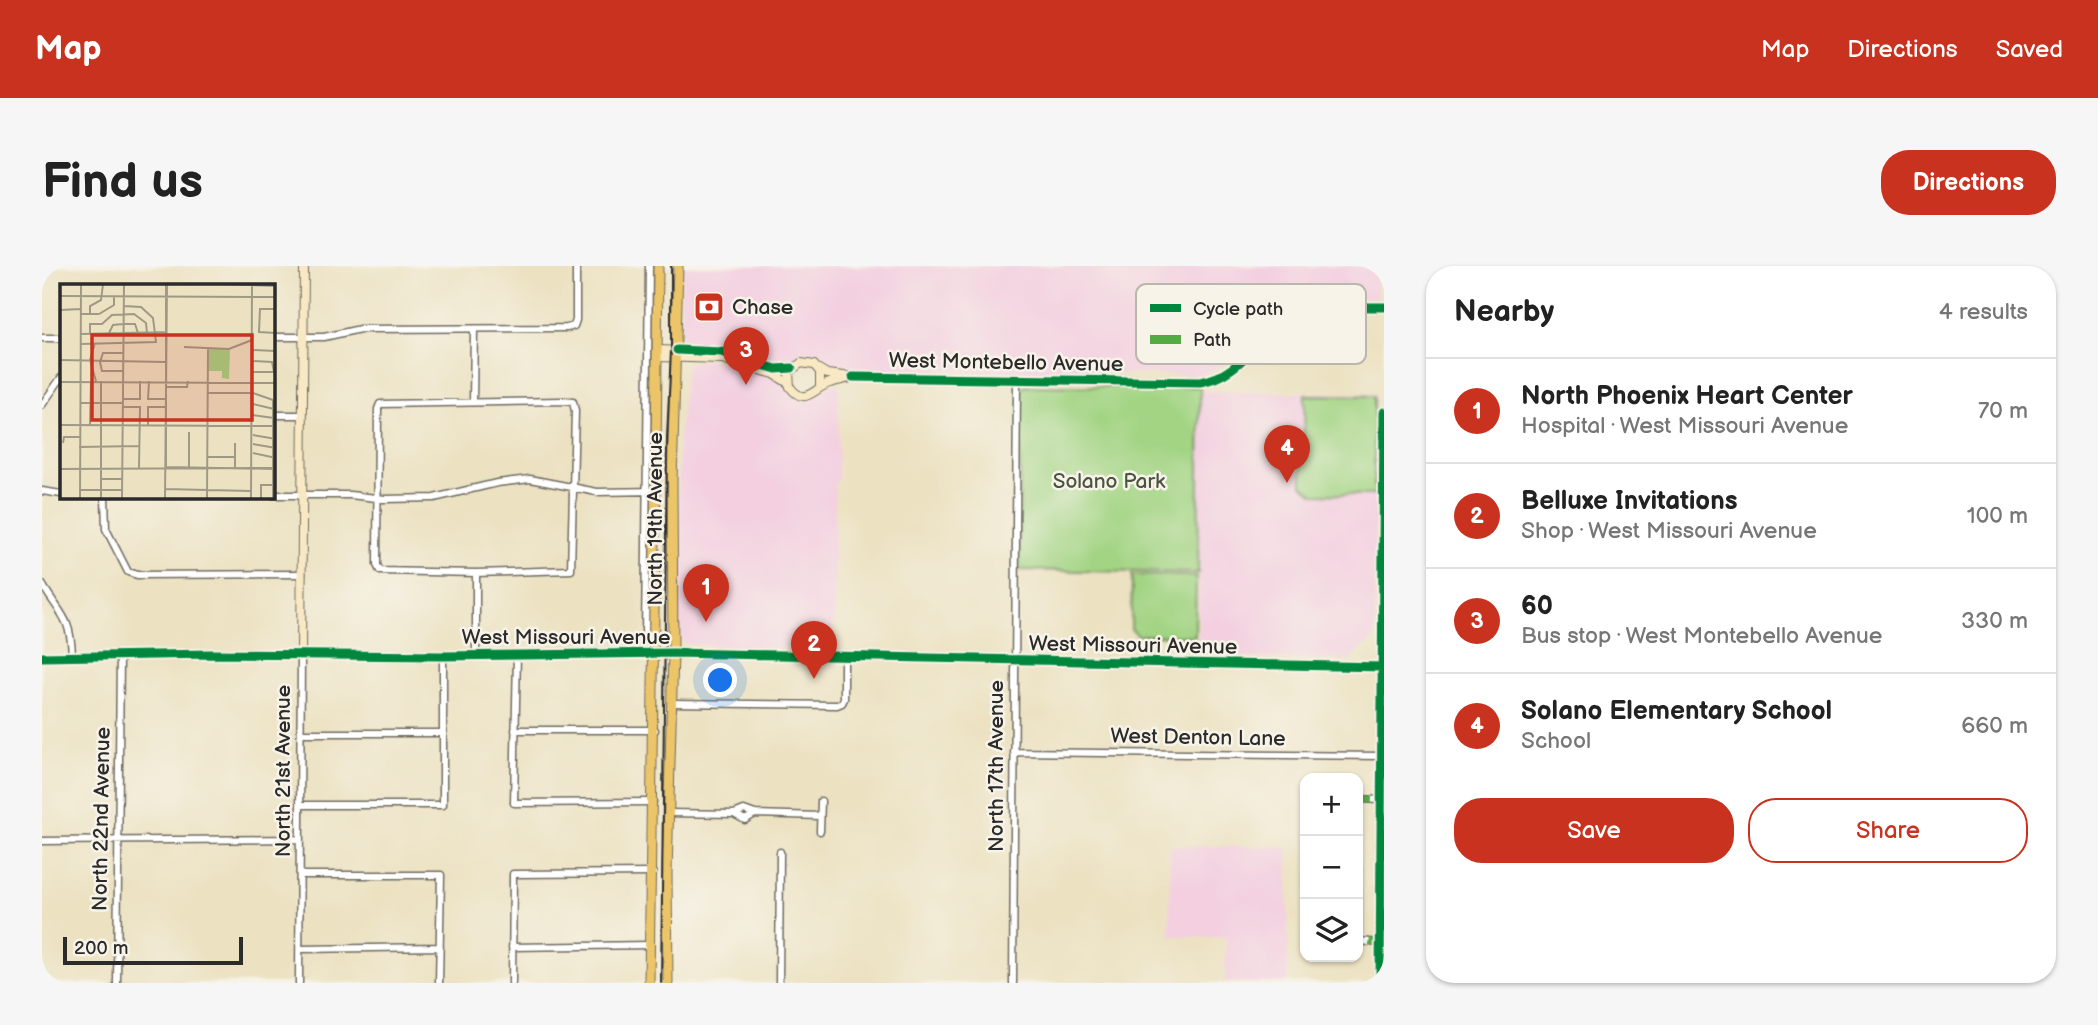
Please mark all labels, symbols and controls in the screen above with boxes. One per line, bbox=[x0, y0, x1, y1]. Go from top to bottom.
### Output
text: Map bbox=[35, 29, 101, 69]
text: Map bbox=[1761, 35, 1809, 64]
text: Directions bbox=[1847, 35, 1958, 64]
text: Saved bbox=[1996, 35, 2063, 64]
button: Directions bbox=[1881, 150, 2056, 215]
text: Find us bbox=[42, 153, 203, 212]
inset map bbox=[60, 284, 275, 499]
legend bbox=[1136, 284, 1366, 364]
bank icon: Chase bbox=[692, 290, 726, 324]
text: Nearby bbox=[1454, 294, 1554, 330]
place label: Chase bbox=[732, 295, 793, 320]
text: Cycle path bbox=[1193, 298, 1283, 321]
text: 4 results bbox=[1939, 298, 2028, 326]
pin: 3 bbox=[723, 327, 769, 385]
text: Path bbox=[1193, 329, 1231, 352]
street label: West Montebello Avenue bbox=[888, 348, 1124, 377]
text: North Phoenix Heart Center bbox=[1521, 381, 1853, 412]
text: 1 bbox=[1472, 397, 1482, 425]
text: 70 m bbox=[1978, 397, 2028, 425]
text: Hospital · West Missouri Avenue bbox=[1521, 412, 1848, 440]
pin: 4 bbox=[1264, 425, 1310, 483]
street label: North 19th Avenue bbox=[643, 432, 668, 606]
park label: Solano Park bbox=[1053, 469, 1166, 494]
text: Belluxe Invitations bbox=[1521, 486, 1737, 517]
text: 2 bbox=[1470, 502, 1484, 530]
text: 100 m bbox=[1967, 502, 2028, 530]
text: Shop · West Missouri Avenue bbox=[1521, 517, 1817, 545]
pin: 1 bbox=[683, 564, 729, 622]
text: 60 bbox=[1521, 591, 1553, 622]
text: 3 bbox=[1470, 607, 1484, 635]
text: 330 m bbox=[1961, 607, 2028, 635]
pin: 2 bbox=[791, 621, 837, 679]
text: Bus stop · West Montebello Avenue bbox=[1521, 622, 1882, 650]
street label: West Missouri Avenue bbox=[462, 625, 670, 650]
street label: West Missouri Avenue bbox=[1028, 631, 1238, 660]
your location bbox=[703, 663, 737, 697]
street label: North 17th Avenue bbox=[984, 680, 1009, 852]
street label: North 21st Avenue bbox=[271, 685, 296, 857]
text: Solano Elementary School bbox=[1521, 696, 1832, 727]
text: 4 bbox=[1470, 712, 1484, 740]
text: 660 m bbox=[1961, 712, 2028, 740]
street label: West Denton Lane bbox=[1110, 723, 1286, 752]
street label: North 22nd Avenue bbox=[87, 727, 116, 911]
text: School bbox=[1521, 727, 1591, 755]
map controls bbox=[1300, 773, 1363, 962]
button: + bbox=[1300, 773, 1363, 836]
button: Save bbox=[1454, 798, 1734, 863]
button: Share bbox=[1748, 798, 2028, 863]
button: − bbox=[1300, 836, 1363, 899]
button: layers bbox=[1300, 899, 1363, 962]
scale bar bbox=[63, 934, 243, 966]
text: 200 m bbox=[74, 937, 128, 960]

